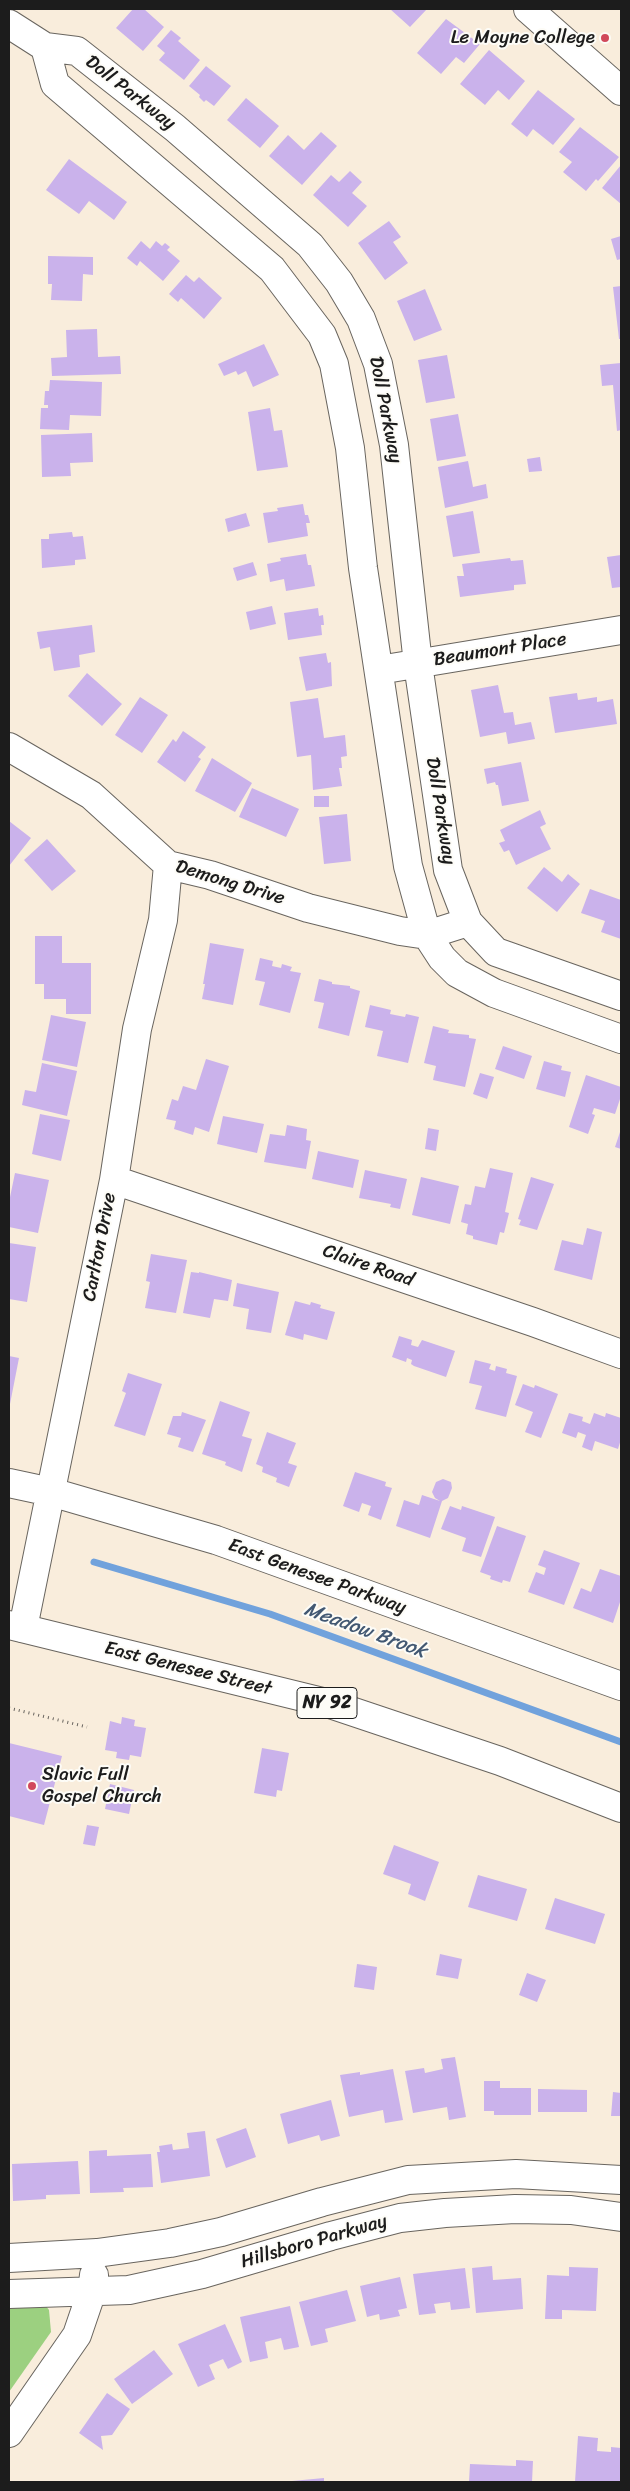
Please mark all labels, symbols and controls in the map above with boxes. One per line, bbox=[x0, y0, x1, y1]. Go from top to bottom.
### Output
place label: Le Moyne College bbox=[451, 27, 595, 49]
marker: Le Moyne College bbox=[599, 32, 611, 44]
street label: Doll Parkway bbox=[80, 51, 180, 135]
street label: Doll Parkway bbox=[363, 355, 407, 465]
street label: Beaumont Place bbox=[432, 628, 568, 672]
street label: Doll Parkway bbox=[420, 756, 460, 866]
street label: Demong Drive bbox=[173, 856, 287, 910]
street label: Carlton Drive bbox=[78, 1191, 122, 1303]
street label: Claire Road bbox=[320, 1240, 416, 1292]
street label: East Genesee Parkway bbox=[225, 1534, 409, 1620]
water label: Meadow Brook bbox=[301, 1598, 429, 1664]
street label: East Genesee Street bbox=[102, 1637, 274, 1701]
road number: NY 92 bbox=[297, 1688, 357, 1719]
place label: Slavic Full Gospel Church bbox=[42, 1764, 162, 1808]
marker: Slavic Full Gospel Church bbox=[26, 1780, 38, 1792]
street label: Hillsboro Parkway bbox=[238, 2210, 390, 2274]

